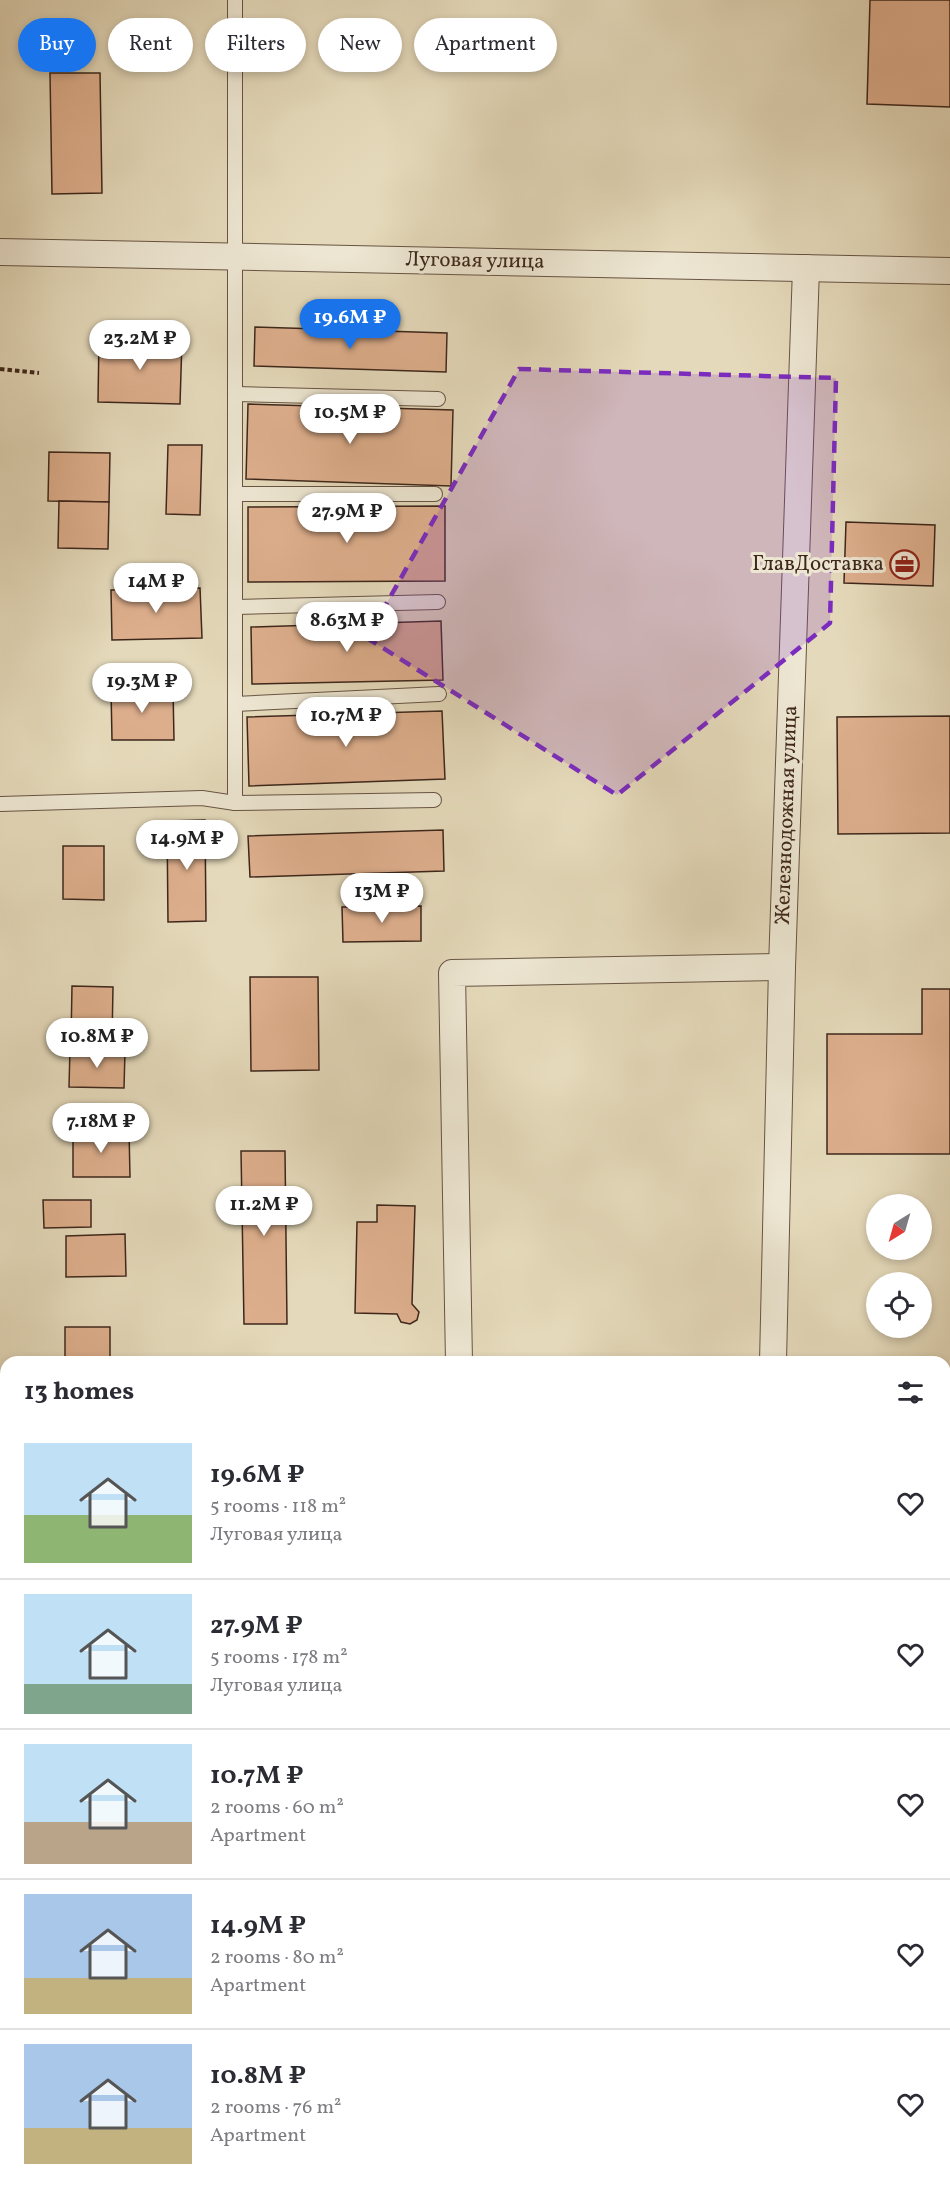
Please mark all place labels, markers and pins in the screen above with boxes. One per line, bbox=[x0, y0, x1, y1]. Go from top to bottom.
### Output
pin: 19.6M ₽ bbox=[295, 299, 405, 350]
pin: 23.2M ₽ bbox=[85, 320, 195, 371]
pin: 10.5M ₽ bbox=[295, 394, 405, 445]
pin: 27.9M ₽ bbox=[292, 493, 402, 544]
office icon: ГлавДоставка bbox=[889, 548, 921, 580]
place label: ГлавДоставка bbox=[752, 550, 884, 579]
pin: 14M ₽ bbox=[114, 563, 198, 614]
pin: 8.63M ₽ bbox=[292, 602, 402, 653]
pin: 19.3M ₽ bbox=[87, 663, 197, 714]
pin: 10.7M ₽ bbox=[291, 697, 401, 748]
pin: 14.9M ₽ bbox=[132, 820, 242, 871]
pin: 13M ₽ bbox=[340, 873, 424, 924]
pin: 10.8M ₽ bbox=[42, 1018, 152, 1069]
pin: 7.18M ₽ bbox=[46, 1103, 156, 1154]
pin: 11.2M ₽ bbox=[209, 1186, 319, 1237]

